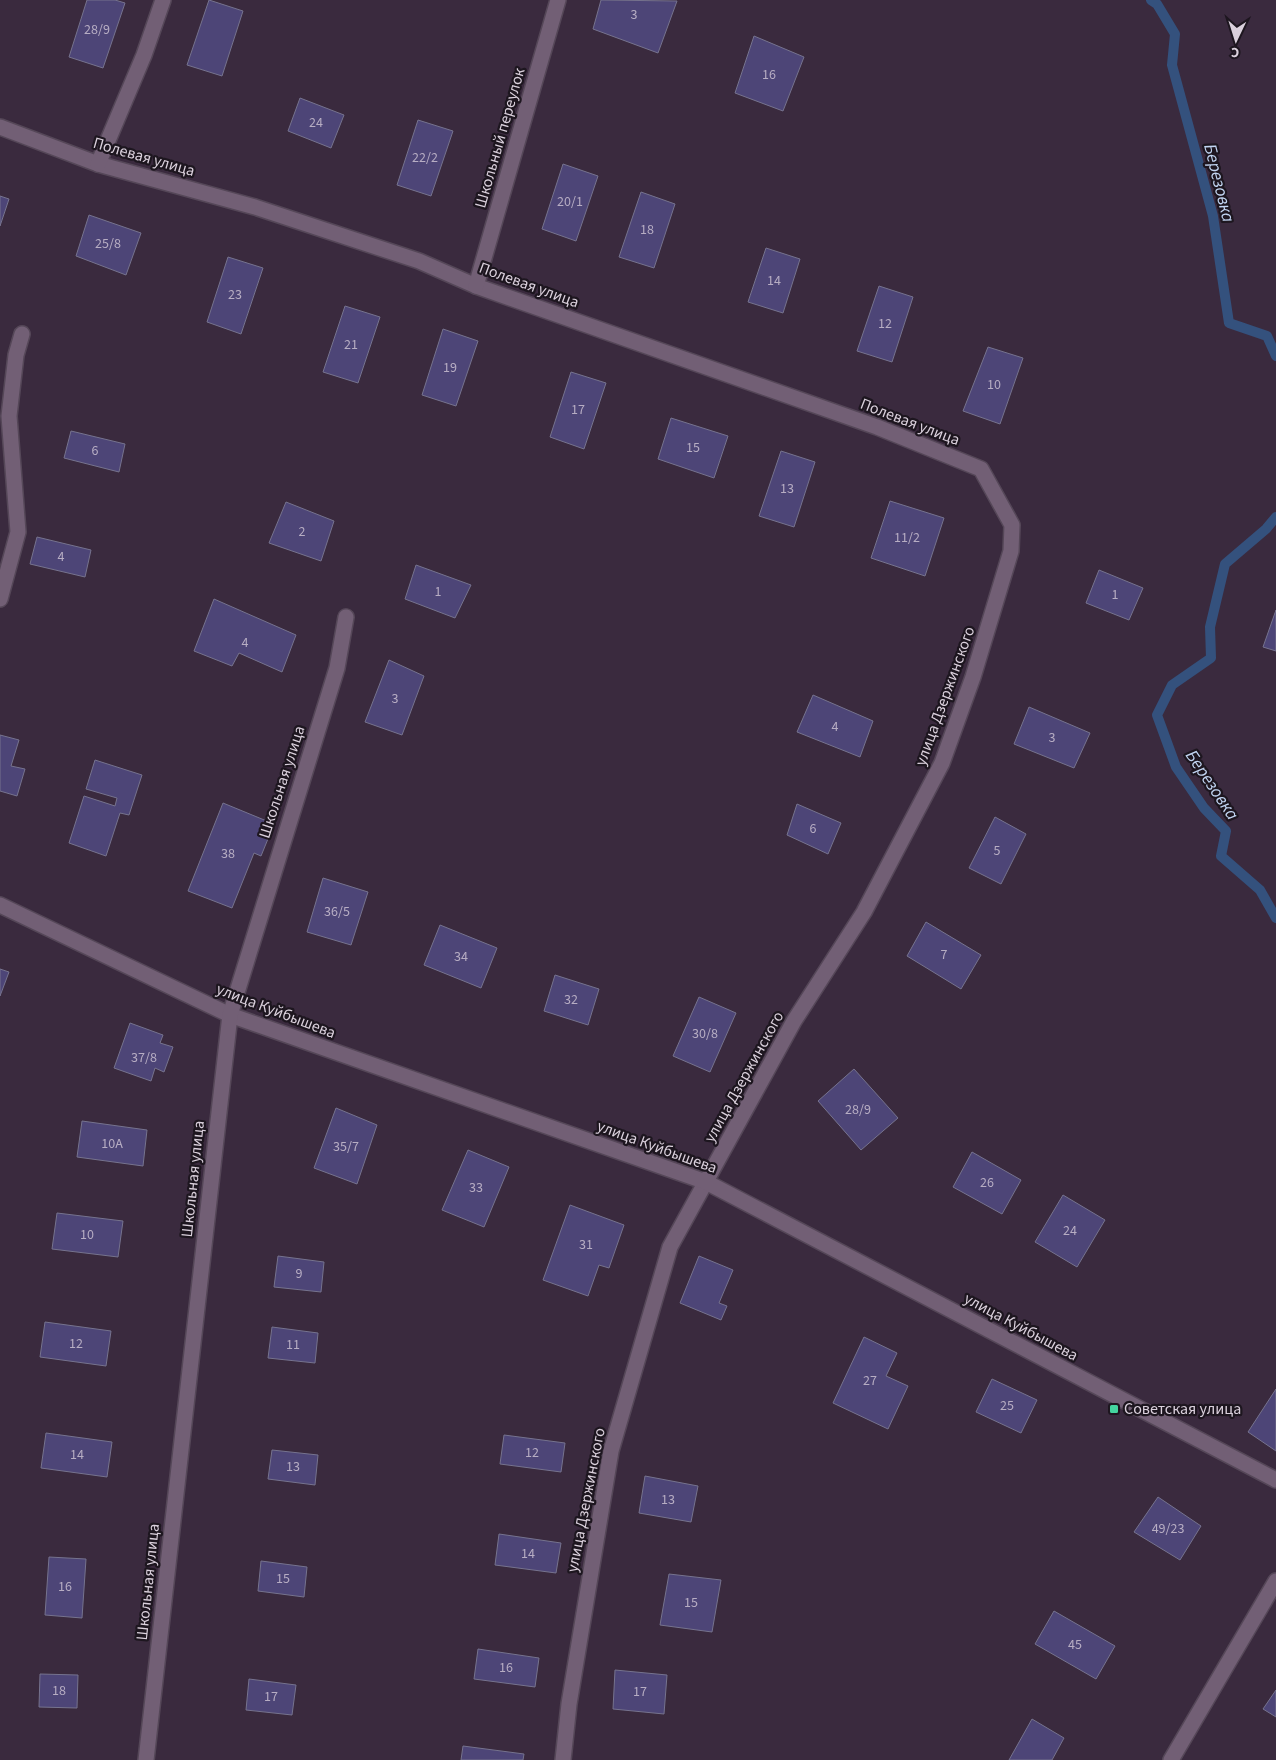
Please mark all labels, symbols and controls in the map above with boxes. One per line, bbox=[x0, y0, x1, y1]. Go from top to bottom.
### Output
house number: 3 bbox=[631, 5, 638, 25]
north arrow bbox=[1211, 15, 1261, 65]
house number: 28/9 bbox=[84, 20, 110, 40]
text: С bbox=[1230, 42, 1240, 62]
street label: Школьный переулок bbox=[469, 65, 531, 211]
house number: 16 bbox=[762, 65, 776, 85]
house number: 24 bbox=[309, 113, 323, 133]
street label: Полевая улица bbox=[91, 132, 197, 182]
water label: Березовка bbox=[1197, 141, 1241, 225]
house number: 22/2 bbox=[412, 148, 438, 168]
house number: 20/1 bbox=[557, 192, 583, 212]
house number: 18 bbox=[640, 220, 654, 240]
house number: 25/8 bbox=[95, 234, 121, 254]
street label: Полевая улица bbox=[476, 257, 582, 313]
house number: 14 bbox=[767, 271, 781, 291]
house number: 23 bbox=[228, 285, 242, 305]
house number: 12 bbox=[878, 314, 892, 334]
house number: 21 bbox=[344, 335, 358, 355]
house number: 19 bbox=[443, 358, 457, 378]
house number: 10 bbox=[987, 375, 1001, 395]
street label: Полевая улица bbox=[857, 393, 963, 451]
house number: 17 bbox=[571, 400, 585, 420]
house number: 15 bbox=[686, 438, 700, 458]
house number: 6 bbox=[92, 441, 99, 461]
house number: 13 bbox=[780, 479, 794, 499]
house number: 2 bbox=[299, 522, 306, 542]
house number: 11/2 bbox=[894, 528, 920, 548]
house number: 4 bbox=[58, 547, 65, 567]
house number: 1 bbox=[435, 582, 442, 602]
house number: 1 bbox=[1112, 585, 1119, 605]
street label: улица Дзержинского bbox=[910, 623, 980, 769]
house number: 4 bbox=[242, 633, 249, 653]
house number: 3 bbox=[392, 689, 399, 709]
house number: 4 bbox=[832, 717, 839, 737]
street label: Школьная улица bbox=[253, 723, 311, 841]
house number: 3 bbox=[1049, 728, 1056, 748]
water label: Березовка bbox=[1179, 745, 1245, 825]
house number: 6 bbox=[810, 819, 817, 839]
house number: 5 bbox=[994, 841, 1001, 861]
house number: 38 bbox=[221, 844, 235, 864]
house number: 36/5 bbox=[324, 902, 350, 922]
house number: 7 bbox=[941, 945, 948, 965]
house number: 34 bbox=[454, 947, 468, 967]
street label: улица Куйбышева bbox=[213, 978, 339, 1044]
house number: 32 bbox=[564, 990, 578, 1010]
street label: улица Дзержинского bbox=[699, 1008, 789, 1146]
house number: 30/8 bbox=[692, 1024, 718, 1044]
house number: 37/8 bbox=[131, 1048, 157, 1068]
house number: 28/9 bbox=[845, 1100, 871, 1120]
street label: улица Куйбышева bbox=[594, 1115, 720, 1179]
street label: Школьная улица bbox=[176, 1120, 210, 1238]
house number: 10А bbox=[101, 1134, 123, 1154]
house number: 35/7 bbox=[333, 1137, 359, 1157]
house number: 26 bbox=[980, 1173, 994, 1193]
house number: 33 bbox=[469, 1178, 483, 1198]
house number: 24 bbox=[1063, 1221, 1077, 1241]
house number: 10 bbox=[80, 1225, 94, 1245]
house number: 31 bbox=[579, 1235, 593, 1255]
house number: 9 bbox=[296, 1264, 303, 1284]
street label: улица Куйбышева bbox=[960, 1288, 1082, 1366]
house number: 12 bbox=[69, 1334, 83, 1354]
house number: 11 bbox=[286, 1335, 300, 1355]
house number: 27 bbox=[863, 1371, 877, 1391]
house number: 25 bbox=[1000, 1396, 1014, 1416]
place label: Советская улица bbox=[1124, 1398, 1241, 1420]
marker: Советская улица bbox=[1108, 1403, 1120, 1415]
street label: улица Дзержинского bbox=[561, 1426, 611, 1574]
house number: 12 bbox=[525, 1443, 539, 1463]
house number: 14 bbox=[70, 1445, 84, 1465]
house number: 13 bbox=[286, 1457, 300, 1477]
house number: 13 bbox=[661, 1490, 675, 1510]
house number: 49/23 bbox=[1152, 1519, 1184, 1539]
street label: Школьная улица bbox=[131, 1523, 165, 1641]
house number: 14 bbox=[521, 1544, 535, 1564]
house number: 15 bbox=[276, 1569, 290, 1589]
house number: 16 bbox=[58, 1577, 72, 1597]
house number: 15 bbox=[684, 1593, 698, 1613]
house number: 45 bbox=[1068, 1635, 1082, 1655]
house number: 16 bbox=[499, 1658, 513, 1678]
house number: 18 bbox=[52, 1681, 66, 1701]
house number: 17 bbox=[633, 1682, 647, 1702]
house number: 17 bbox=[264, 1687, 278, 1707]

